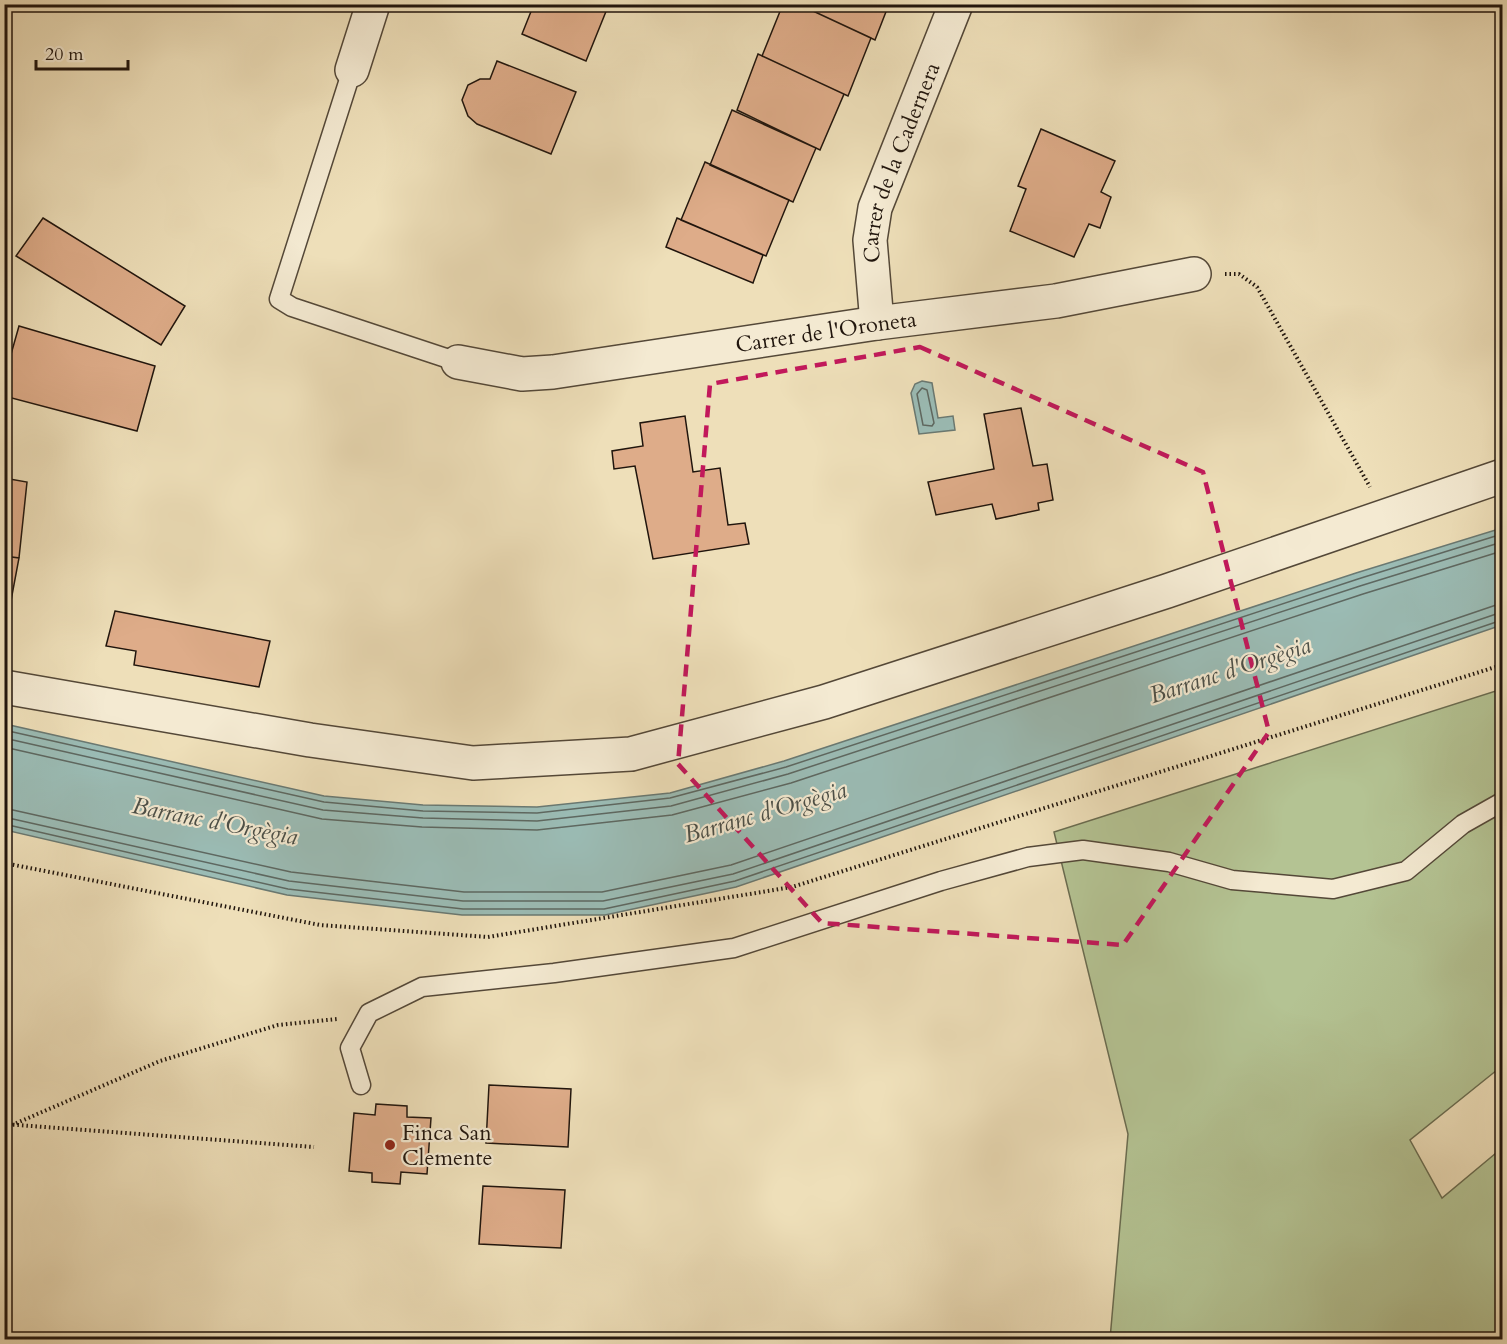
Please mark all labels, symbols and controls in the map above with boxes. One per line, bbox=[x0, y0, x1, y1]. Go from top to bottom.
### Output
scale bar bbox=[36, 33, 128, 71]
text: 20 m bbox=[45, 42, 84, 67]
street label: Carrer de la Cadernera bbox=[856, 57, 948, 264]
street label: Carrer de l'Oroneta bbox=[733, 304, 919, 360]
water label: Barranc d'Orgègia bbox=[1145, 629, 1315, 712]
water label: Barranc d'Orgègia bbox=[680, 773, 851, 852]
water label: Barranc d'Orgègia bbox=[129, 789, 301, 854]
place label: Finca San Clemente bbox=[402, 1118, 492, 1173]
marker: Finca San Clemente bbox=[383, 1138, 397, 1152]

